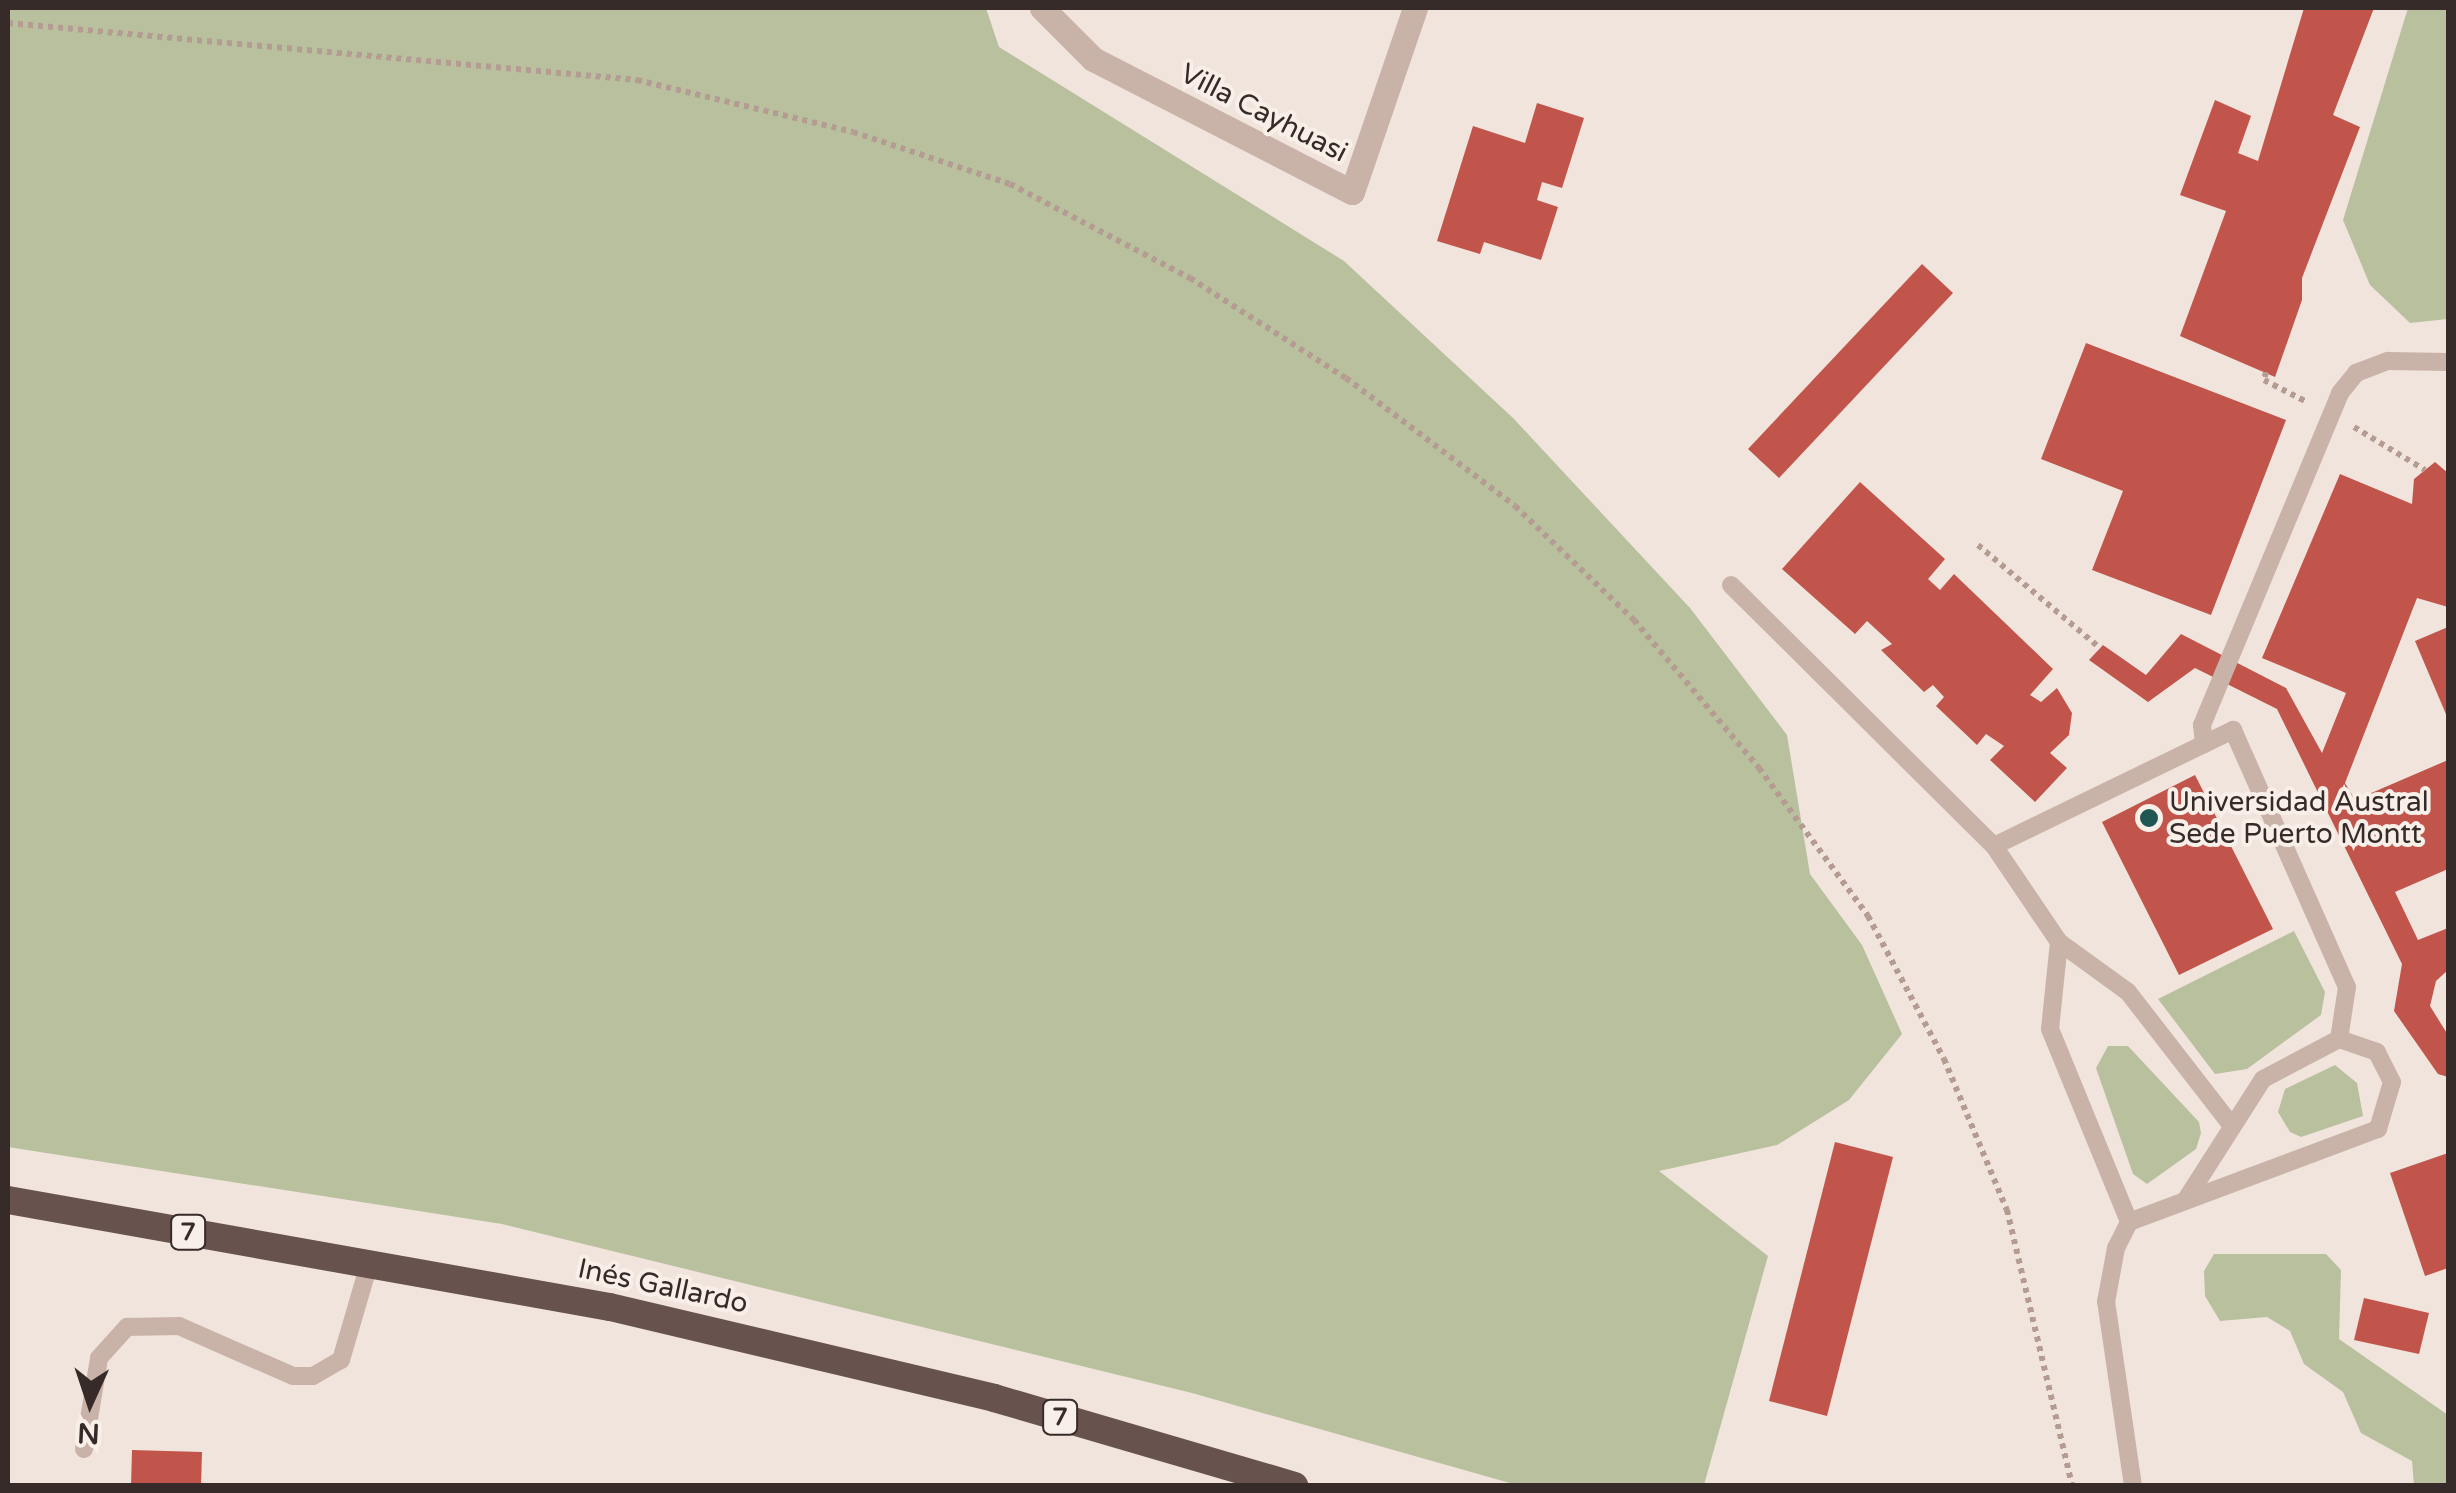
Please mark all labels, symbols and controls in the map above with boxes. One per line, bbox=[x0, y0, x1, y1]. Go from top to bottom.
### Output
street label: Villa Cayhuasi bbox=[1175, 56, 1353, 170]
place label: Universidad Austral Sede Puerto Montt bbox=[2169, 785, 2429, 851]
marker: Universidad Austral Sede Puerto Montt bbox=[2138, 807, 2160, 829]
road number: 7 bbox=[168, 1212, 208, 1252]
street label: Inés Gallardo bbox=[575, 1252, 751, 1320]
north arrow bbox=[40, 1353, 140, 1453]
road number: 7 bbox=[1040, 1397, 1080, 1437]
text: N bbox=[76, 1415, 101, 1451]

